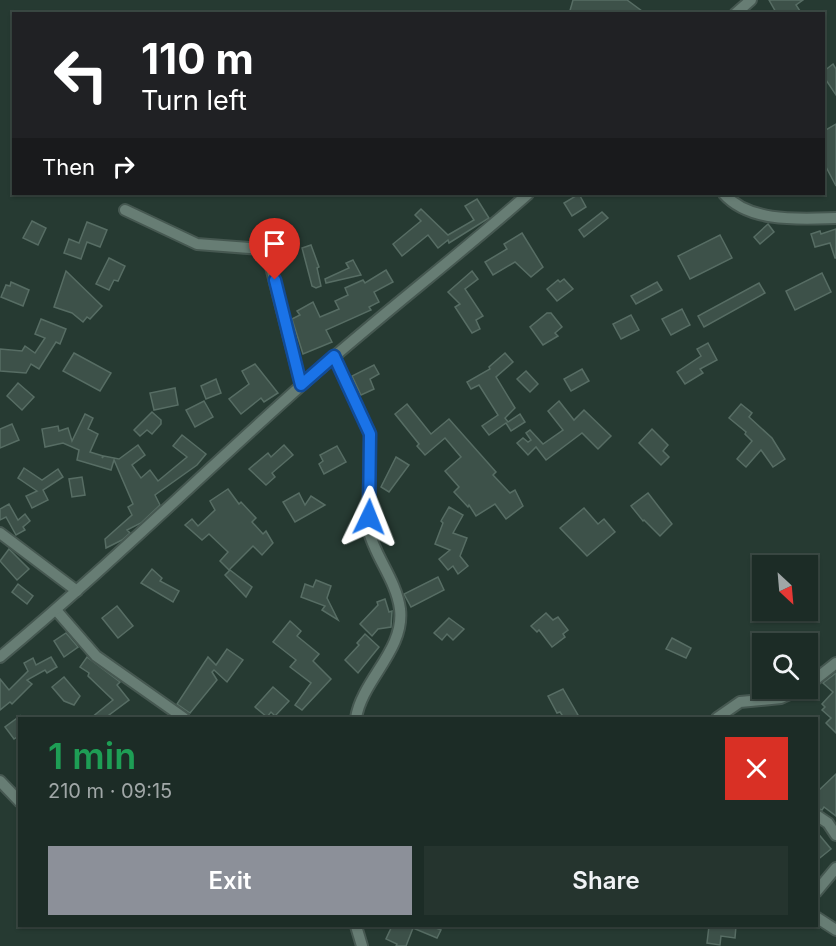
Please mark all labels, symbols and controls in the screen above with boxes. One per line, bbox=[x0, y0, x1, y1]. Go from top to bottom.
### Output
text: 110 m bbox=[141, 33, 254, 84]
icon: left bbox=[42, 36, 120, 114]
text: Turn left bbox=[141, 84, 247, 117]
icon: right bbox=[107, 150, 140, 183]
text: Then bbox=[42, 154, 95, 180]
pin bbox=[249, 218, 300, 280]
icon: arrive bbox=[258, 227, 291, 260]
position arrow bbox=[337, 485, 401, 549]
north arrow bbox=[752, 555, 818, 621]
map controls bbox=[752, 555, 818, 699]
button: search bbox=[752, 633, 818, 699]
text: 1 min bbox=[48, 734, 136, 778]
button: close bbox=[725, 737, 788, 800]
text: 210 m · 09:15 bbox=[48, 779, 172, 803]
button: Exit bbox=[48, 846, 412, 915]
button: Share bbox=[424, 846, 788, 915]

